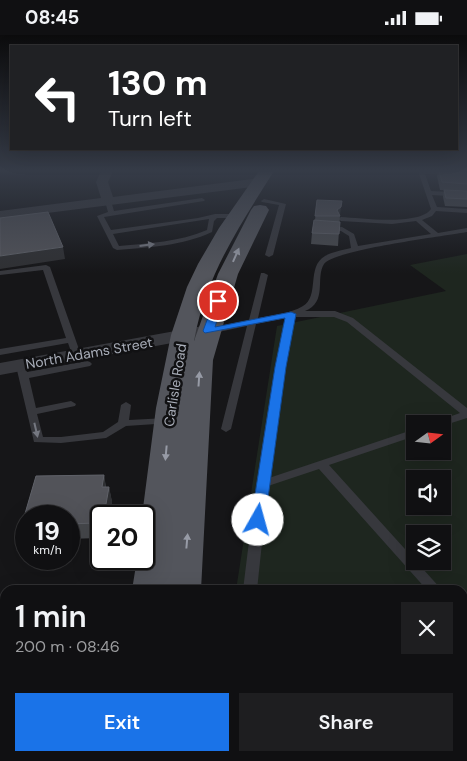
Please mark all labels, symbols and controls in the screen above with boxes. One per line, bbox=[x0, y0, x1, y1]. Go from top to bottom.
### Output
text: 08:45 bbox=[25, 5, 79, 30]
text: 130 m bbox=[108, 60, 208, 106]
icon: left bbox=[25, 65, 90, 130]
text: Turn left bbox=[108, 104, 192, 133]
one-way arrow bbox=[139, 241, 155, 249]
one-way arrow bbox=[233, 248, 241, 262]
pin bbox=[197, 280, 239, 322]
icon: arrive bbox=[204, 287, 232, 315]
street label: North Adams Street bbox=[24, 333, 154, 373]
street label: Carlisle Road bbox=[160, 342, 190, 428]
one-way arrow bbox=[196, 371, 204, 387]
north arrow bbox=[406, 415, 451, 460]
map controls bbox=[406, 415, 451, 570]
one-way arrow bbox=[32, 423, 40, 438]
one-way arrow bbox=[161, 446, 169, 462]
button: sound bbox=[406, 470, 451, 515]
position arrow bbox=[231, 493, 283, 545]
speed limit sign: 20 bbox=[90, 505, 155, 570]
text: 19 bbox=[35, 515, 60, 548]
button: layers bbox=[406, 525, 451, 570]
one-way arrow bbox=[183, 533, 191, 549]
text: km/h bbox=[33, 542, 62, 558]
text: 1 min bbox=[15, 597, 87, 636]
button: close bbox=[401, 602, 453, 654]
text: 200 m · 08:46 bbox=[15, 636, 120, 657]
button: Exit bbox=[15, 693, 229, 751]
button: Share bbox=[239, 693, 453, 751]

